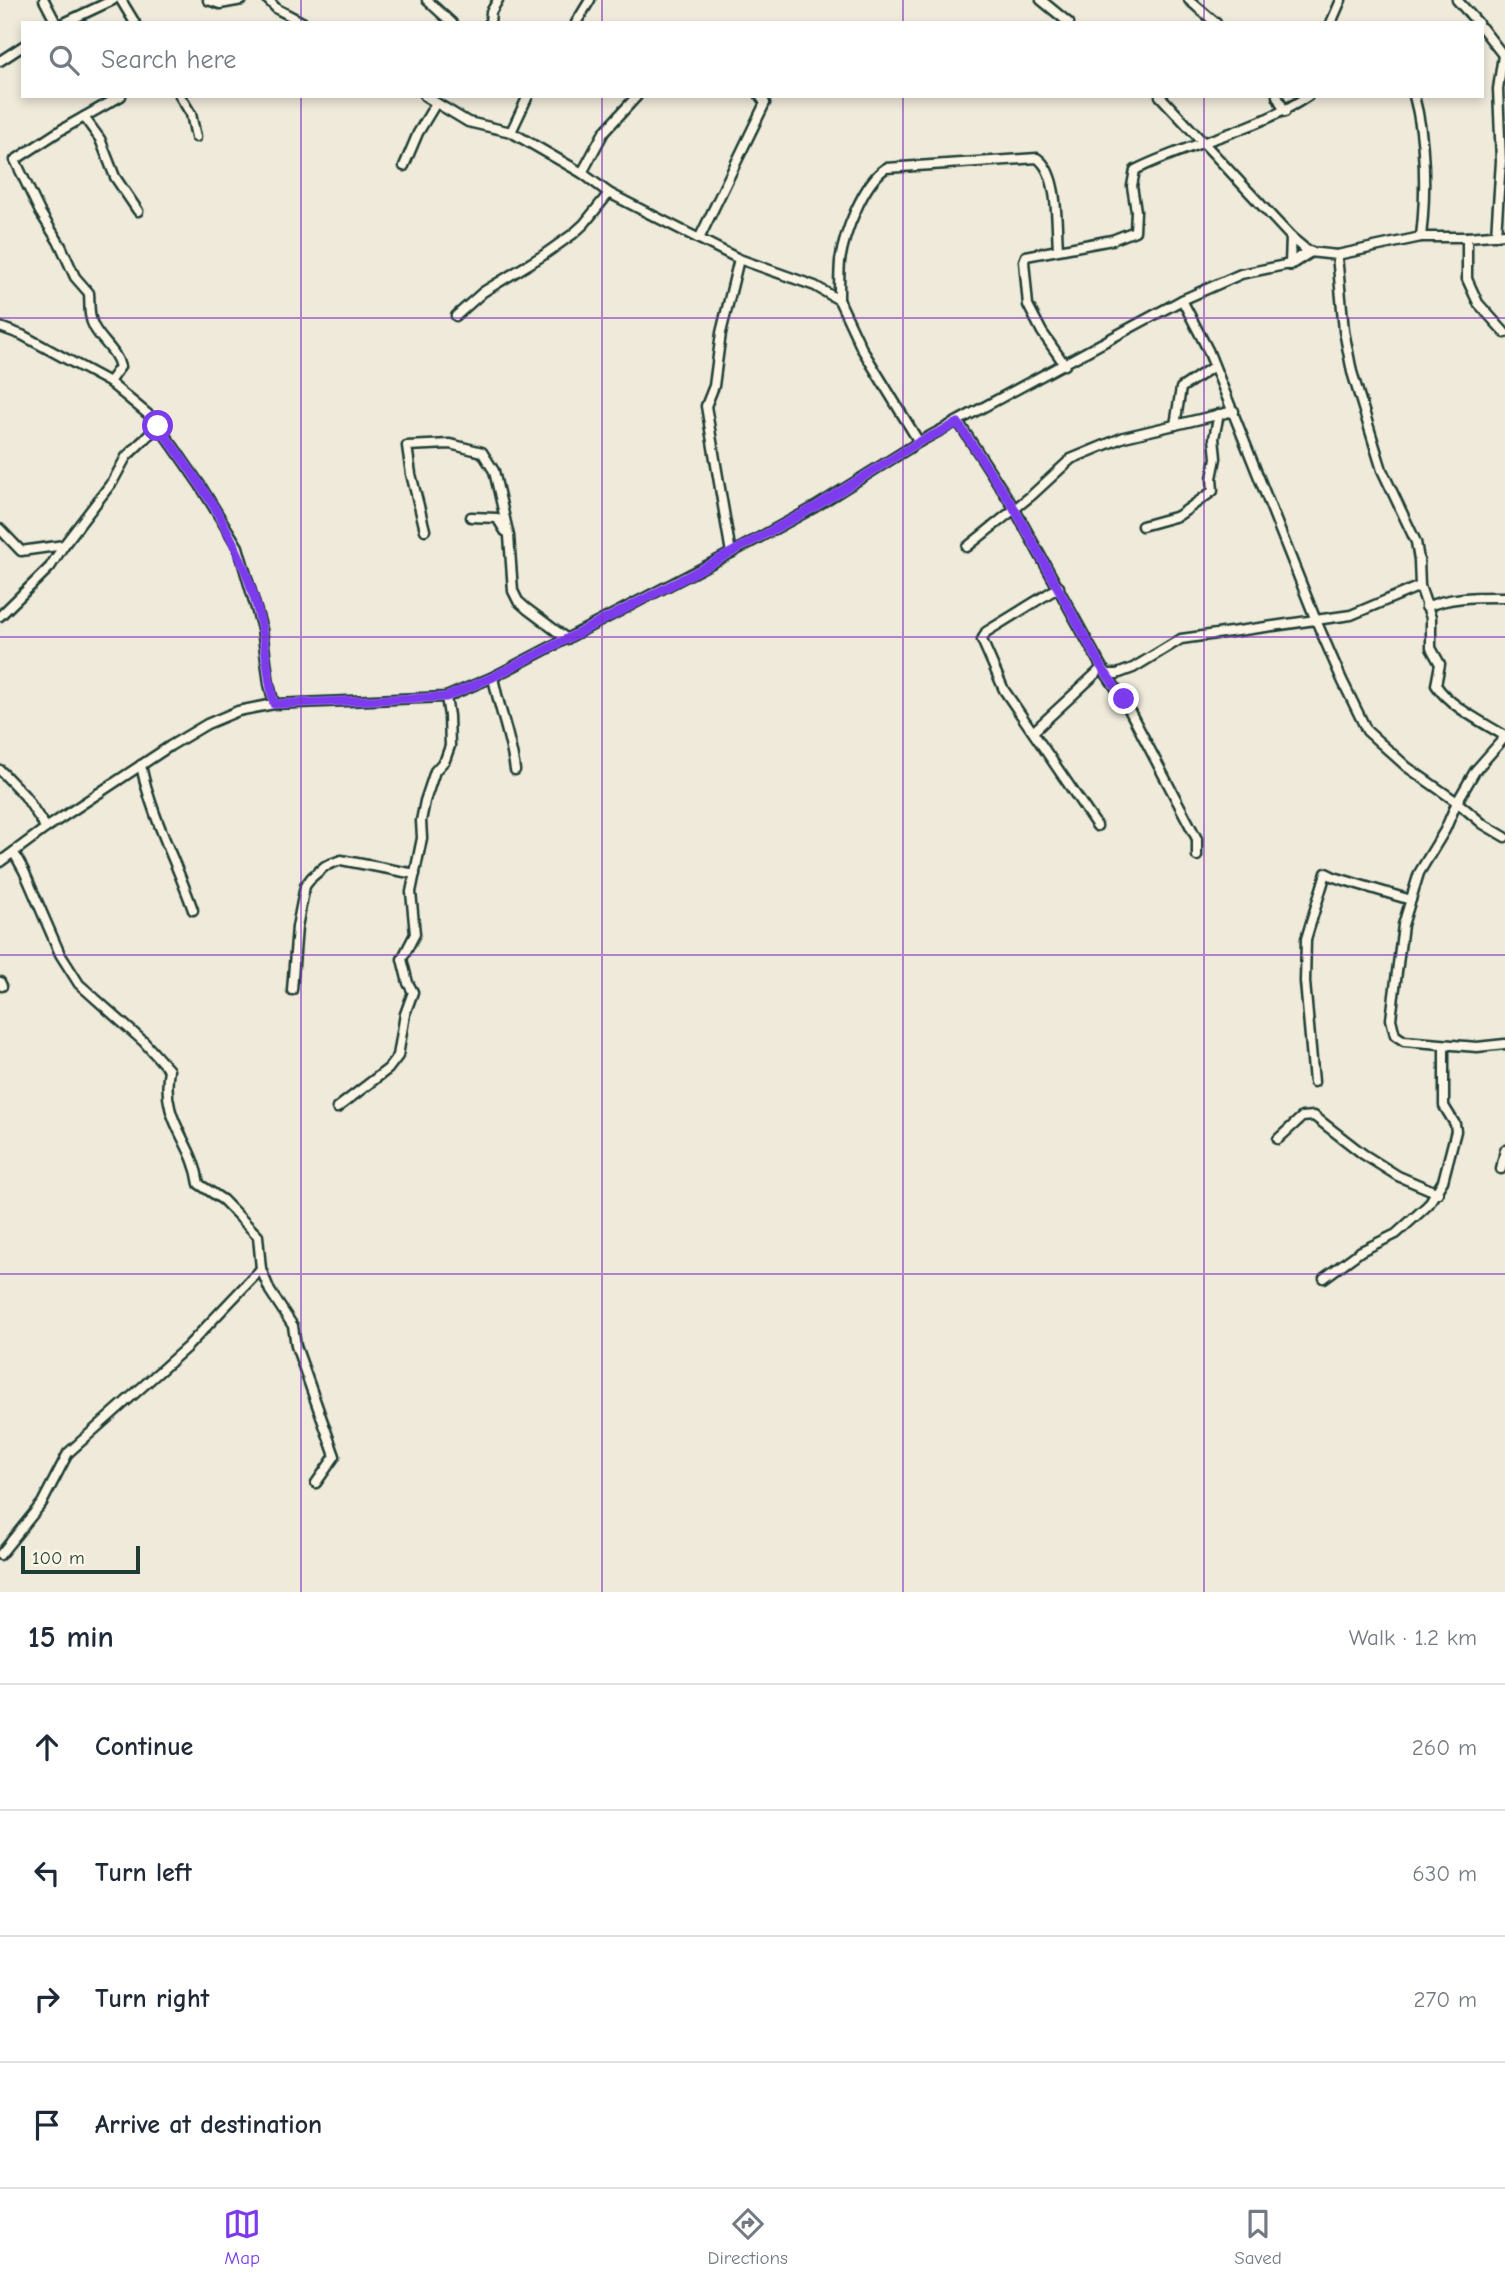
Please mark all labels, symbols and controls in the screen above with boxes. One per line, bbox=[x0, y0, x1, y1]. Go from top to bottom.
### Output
search box bbox=[21, 21, 1484, 98]
icon: search bbox=[45, 41, 83, 79]
text: Search here bbox=[101, 45, 236, 75]
route start bbox=[142, 410, 173, 441]
route end bbox=[1108, 683, 1139, 714]
scale bar bbox=[21, 1543, 140, 1575]
text: 100 m bbox=[32, 1547, 85, 1569]
text: 15 min bbox=[28, 1620, 114, 1655]
text: Walk · 1.2 km bbox=[1349, 1624, 1477, 1651]
icon: ahead bbox=[28, 1728, 66, 1766]
text: Continue bbox=[95, 1732, 193, 1762]
text: 260 m bbox=[1412, 1734, 1477, 1761]
icon: left bbox=[28, 1854, 66, 1892]
text: Turn left bbox=[95, 1858, 192, 1888]
text: 630 m bbox=[1412, 1860, 1477, 1887]
icon: right bbox=[28, 1980, 66, 2018]
text: Turn right bbox=[95, 1984, 209, 2014]
text: 270 m bbox=[1413, 1986, 1477, 2013]
icon: arrive bbox=[28, 2106, 66, 2144]
text: Arrive at destination bbox=[95, 2110, 322, 2140]
tab: Map bbox=[223, 2205, 261, 2269]
tab: Directions bbox=[708, 2205, 788, 2269]
tab: Saved bbox=[1234, 2205, 1282, 2269]

